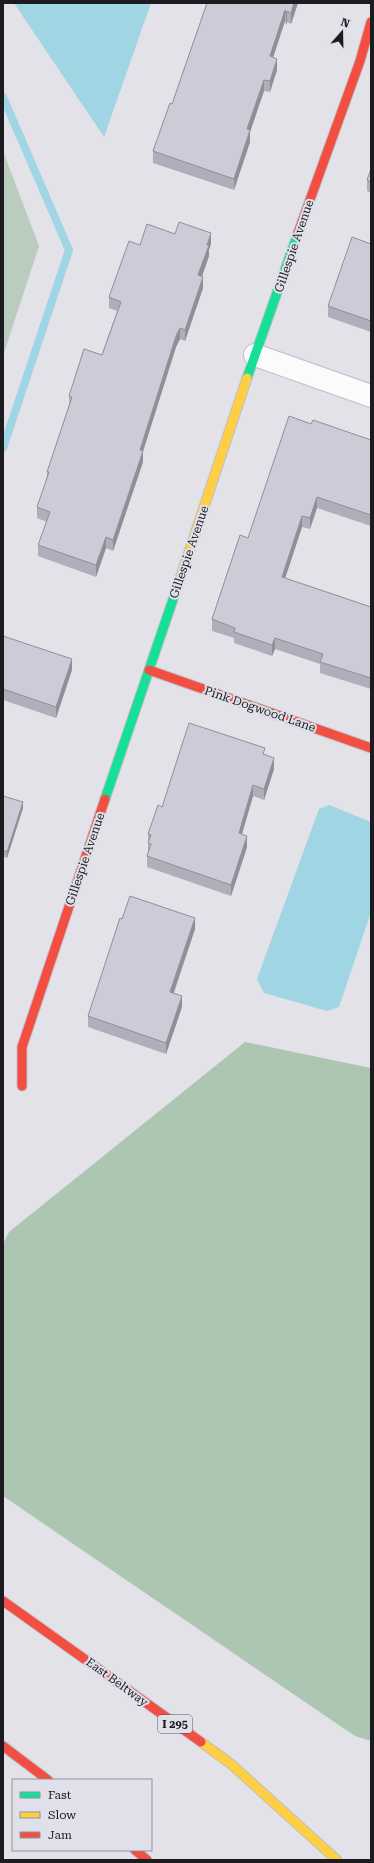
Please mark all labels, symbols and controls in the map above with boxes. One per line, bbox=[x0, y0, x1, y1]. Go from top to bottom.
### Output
north arrow bbox=[322, 12, 362, 52]
text: N bbox=[339, 16, 352, 31]
street label: Gillespie Avenue bbox=[272, 197, 317, 294]
street label: Gillespie Avenue bbox=[167, 503, 212, 600]
street label: Pink Dogwood Lane bbox=[202, 683, 318, 735]
street label: Gillespie Avenue bbox=[63, 810, 108, 907]
street label: East Beltway bbox=[83, 1655, 152, 1710]
road number: I 295 bbox=[158, 1715, 192, 1733]
legend bbox=[12, 1779, 152, 1851]
text: Fast bbox=[48, 1788, 72, 1802]
text: Slow bbox=[48, 1808, 76, 1822]
text: Jam bbox=[48, 1828, 72, 1842]

